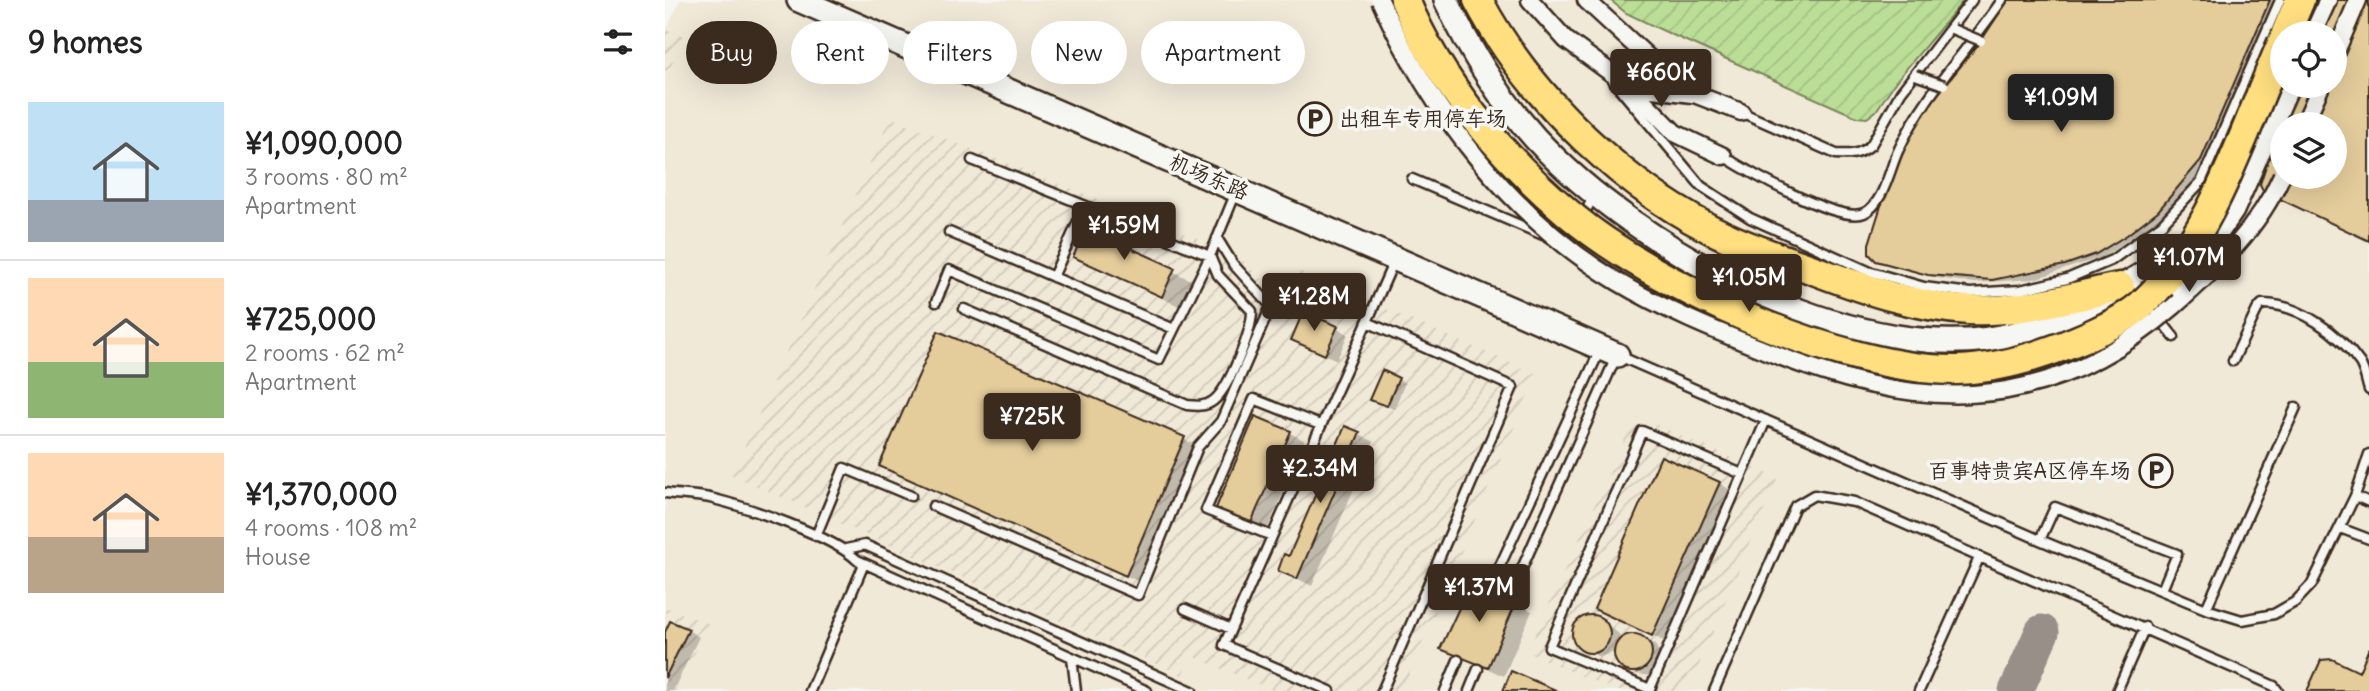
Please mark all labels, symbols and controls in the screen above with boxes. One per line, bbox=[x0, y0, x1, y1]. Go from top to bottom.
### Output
chip: Buy bbox=[686, 21, 777, 84]
chip: Rent bbox=[791, 21, 889, 84]
chip: Filters bbox=[903, 21, 1017, 84]
chip: New bbox=[1031, 21, 1127, 84]
chip: Apartment bbox=[1141, 21, 1305, 84]
map controls bbox=[2270, 21, 2347, 189]
button: locate bbox=[2270, 21, 2347, 98]
text: 9 homes bbox=[28, 23, 143, 61]
icon: filters bbox=[599, 23, 637, 61]
pin: ¥660K bbox=[1612, 50, 1710, 109]
text: ¥660K bbox=[1626, 57, 1696, 86]
pin: ¥1.09M bbox=[2004, 74, 2118, 134]
text: ¥1.09M bbox=[2024, 82, 2098, 111]
parking icon: 出租车专用停车场 bbox=[1296, 100, 1334, 138]
place label: 出租车专用停车场 bbox=[1339, 105, 1507, 132]
button: layers bbox=[2270, 112, 2347, 189]
text: ¥1,090,000 bbox=[245, 124, 403, 162]
icon: home bbox=[84, 130, 168, 214]
street label: 机场东路 bbox=[1165, 148, 1253, 205]
text: 3 rooms · 80 m² bbox=[245, 162, 408, 191]
text: Apartment bbox=[245, 191, 357, 220]
pin: ¥1.59M bbox=[1067, 202, 1181, 262]
text: ¥1.59M bbox=[1088, 210, 1160, 239]
pin: ¥1.07M bbox=[2132, 234, 2246, 294]
text: ¥1.07M bbox=[2153, 242, 2225, 271]
pin: ¥1.05M bbox=[1692, 254, 1806, 314]
text: ¥1.05M bbox=[1712, 262, 1786, 291]
pin: ¥1.28M bbox=[1257, 274, 1371, 333]
text: ¥1.28M bbox=[1278, 281, 1350, 310]
text: ¥725,000 bbox=[245, 300, 376, 338]
icon: home bbox=[84, 306, 168, 390]
text: 2 rooms · 62 m² bbox=[245, 338, 405, 367]
text: Apartment bbox=[245, 367, 357, 396]
pin: ¥725K bbox=[983, 393, 1081, 453]
text: ¥725K bbox=[1000, 401, 1064, 430]
pin: ¥2.34M bbox=[1263, 446, 1377, 505]
parking icon: 百事特贵宾A区停车场 bbox=[2137, 452, 2175, 490]
text: ¥2.34M bbox=[1282, 453, 1358, 482]
place label: 百事特贵宾A区停车场 bbox=[1929, 457, 2131, 484]
text: ¥1,370,000 bbox=[245, 475, 398, 513]
icon: home bbox=[84, 481, 168, 565]
text: 4 rooms · 108 m² bbox=[245, 513, 417, 542]
text: House bbox=[245, 542, 311, 571]
pin: ¥1.37M bbox=[1422, 564, 1536, 624]
text: ¥1.37M bbox=[1444, 572, 1514, 601]

